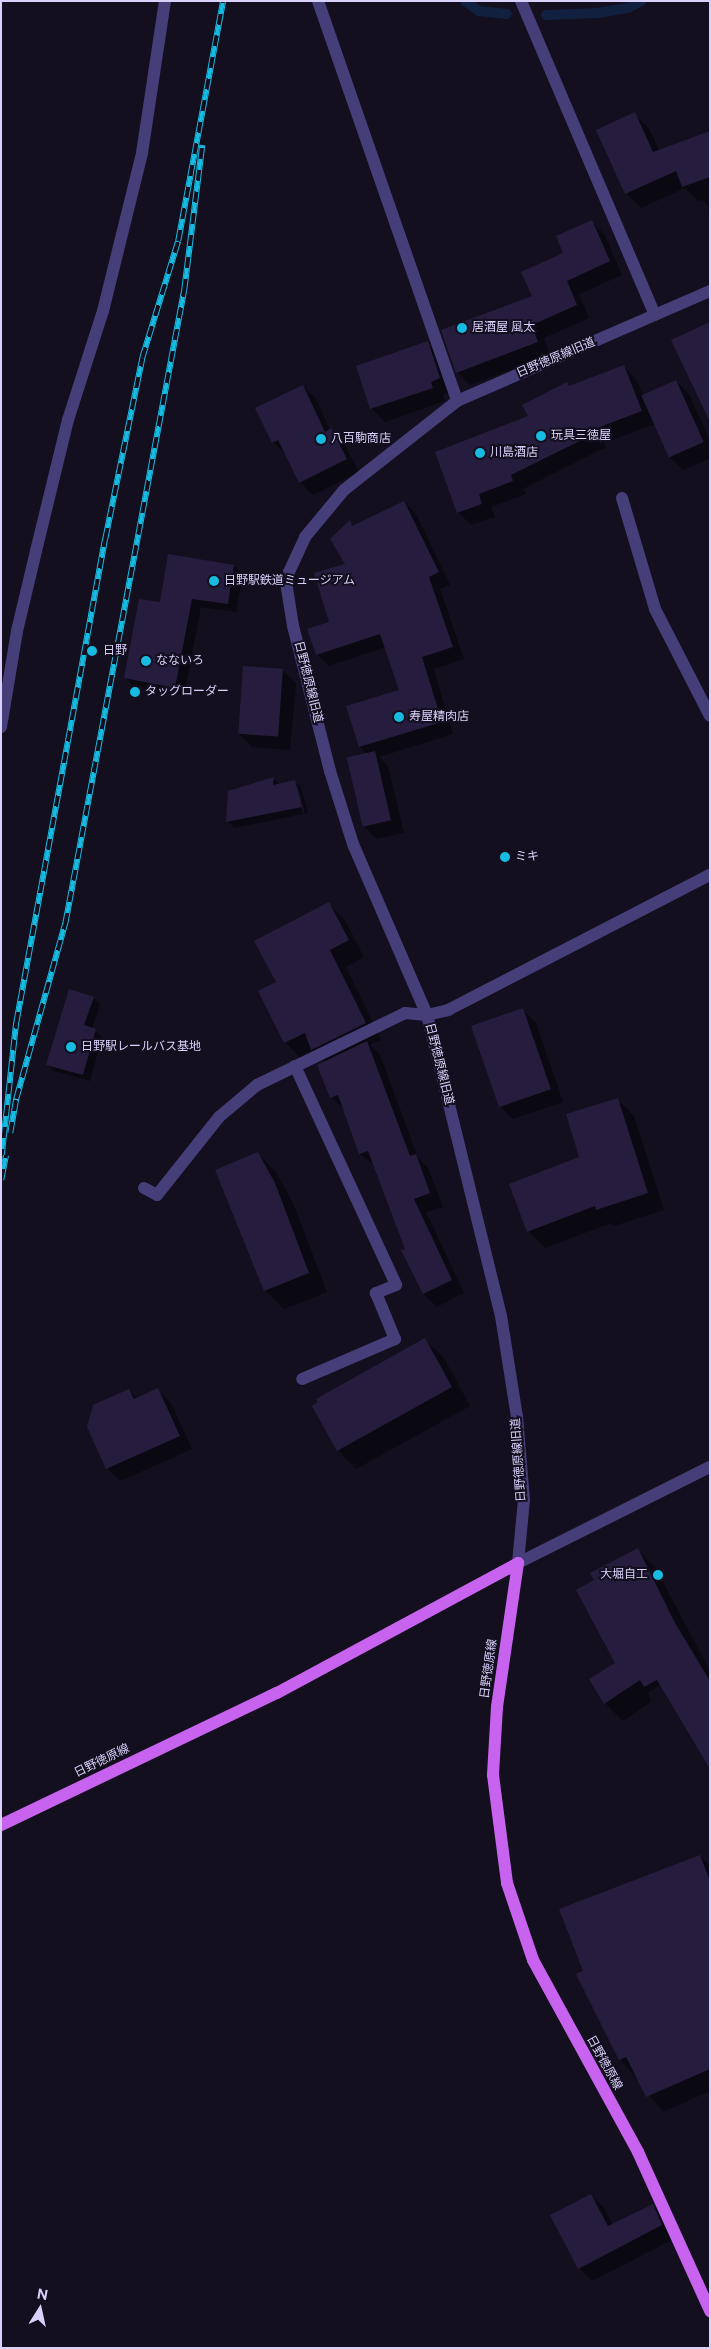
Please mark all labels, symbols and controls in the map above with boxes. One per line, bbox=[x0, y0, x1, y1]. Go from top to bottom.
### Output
place label: 居酒屋 風太 bbox=[472, 321, 535, 335]
marker: 居酒屋 風太 bbox=[456, 322, 468, 334]
street label: 日野徳原線旧道 bbox=[515, 335, 597, 381]
place label: 玩具三徳屋 bbox=[551, 429, 611, 443]
marker: 玩具三徳屋 bbox=[535, 430, 547, 442]
place label: 八百駒商店 bbox=[331, 432, 391, 446]
marker: 八百駒商店 bbox=[315, 433, 327, 445]
place label: 川島酒店 bbox=[490, 446, 538, 460]
marker: 川島酒店 bbox=[474, 447, 486, 459]
place label: 日野駅鉄道ミュージアム bbox=[224, 574, 356, 588]
marker: 日野駅鉄道ミュージアム bbox=[208, 575, 220, 587]
street label: 日野徳原線旧道 bbox=[291, 640, 325, 724]
marker: 日野 bbox=[85, 644, 99, 658]
place label: 日野 bbox=[103, 644, 127, 658]
place label: なないろ bbox=[156, 654, 204, 668]
marker: なないろ bbox=[140, 655, 152, 667]
place label: タッグローダー bbox=[145, 685, 229, 699]
marker: タッグローダー bbox=[129, 686, 141, 698]
place label: 寿屋精肉店 bbox=[409, 710, 469, 724]
marker: 寿屋精肉店 bbox=[393, 711, 405, 723]
place label: ミキ bbox=[515, 850, 539, 864]
marker: ミキ bbox=[499, 851, 511, 863]
street label: 日野徳原線旧道 bbox=[422, 1022, 456, 1106]
place label: 日野駅レールバス基地 bbox=[81, 1040, 201, 1054]
marker: 日野駅レールバス基地 bbox=[65, 1041, 77, 1053]
street label: 日野徳原線旧道 bbox=[509, 1418, 529, 1502]
place label: 大堀自工 bbox=[600, 1568, 648, 1582]
marker: 大堀自工 bbox=[652, 1569, 664, 1581]
street label: 日野徳原線 bbox=[478, 1638, 500, 1700]
street label: 日野徳原線 bbox=[72, 1741, 132, 1781]
street label: 日野徳原線 bbox=[583, 2033, 625, 2093]
north arrow bbox=[15, 2284, 65, 2334]
text: N bbox=[36, 2285, 49, 2303]

